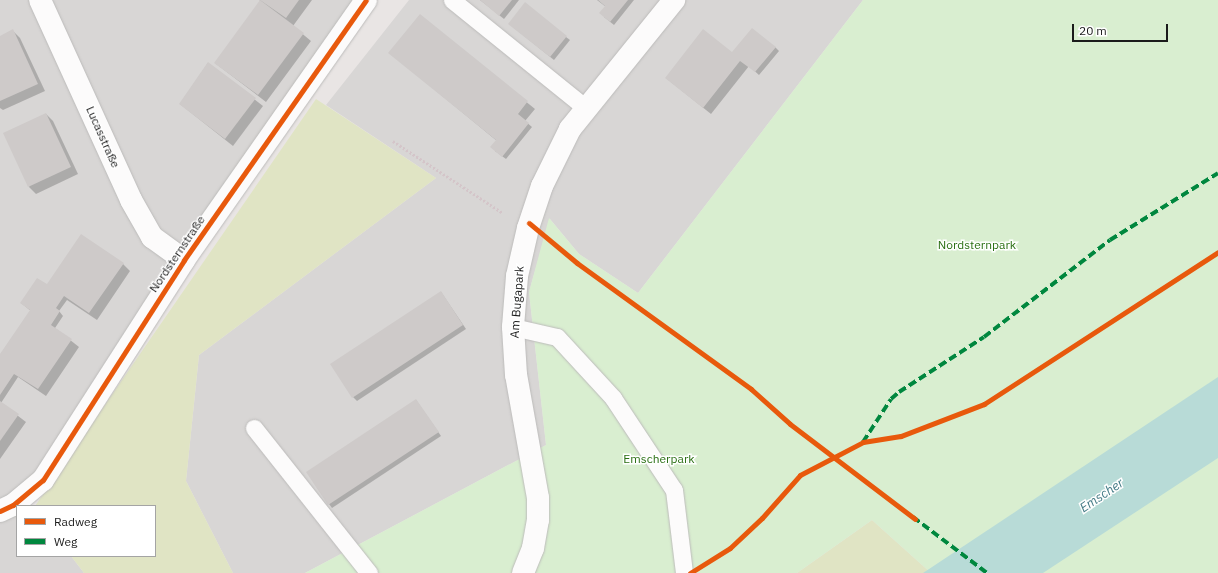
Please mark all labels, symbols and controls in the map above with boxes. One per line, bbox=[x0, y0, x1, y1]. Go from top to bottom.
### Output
scale bar bbox=[1074, 16, 1170, 42]
text: 20 m bbox=[1079, 23, 1107, 38]
street label: Lucasstraße bbox=[83, 104, 123, 170]
street label: Nordsternstraße bbox=[146, 213, 208, 295]
park label: Nordsternpark bbox=[938, 238, 1016, 252]
street label: Am Bugapark bbox=[507, 265, 527, 339]
park label: Emscherpark bbox=[623, 452, 695, 466]
water label: Emscher bbox=[1077, 476, 1127, 516]
legend bbox=[16, 505, 156, 557]
text: Radweg bbox=[54, 514, 97, 529]
text: Weg bbox=[54, 534, 77, 549]

